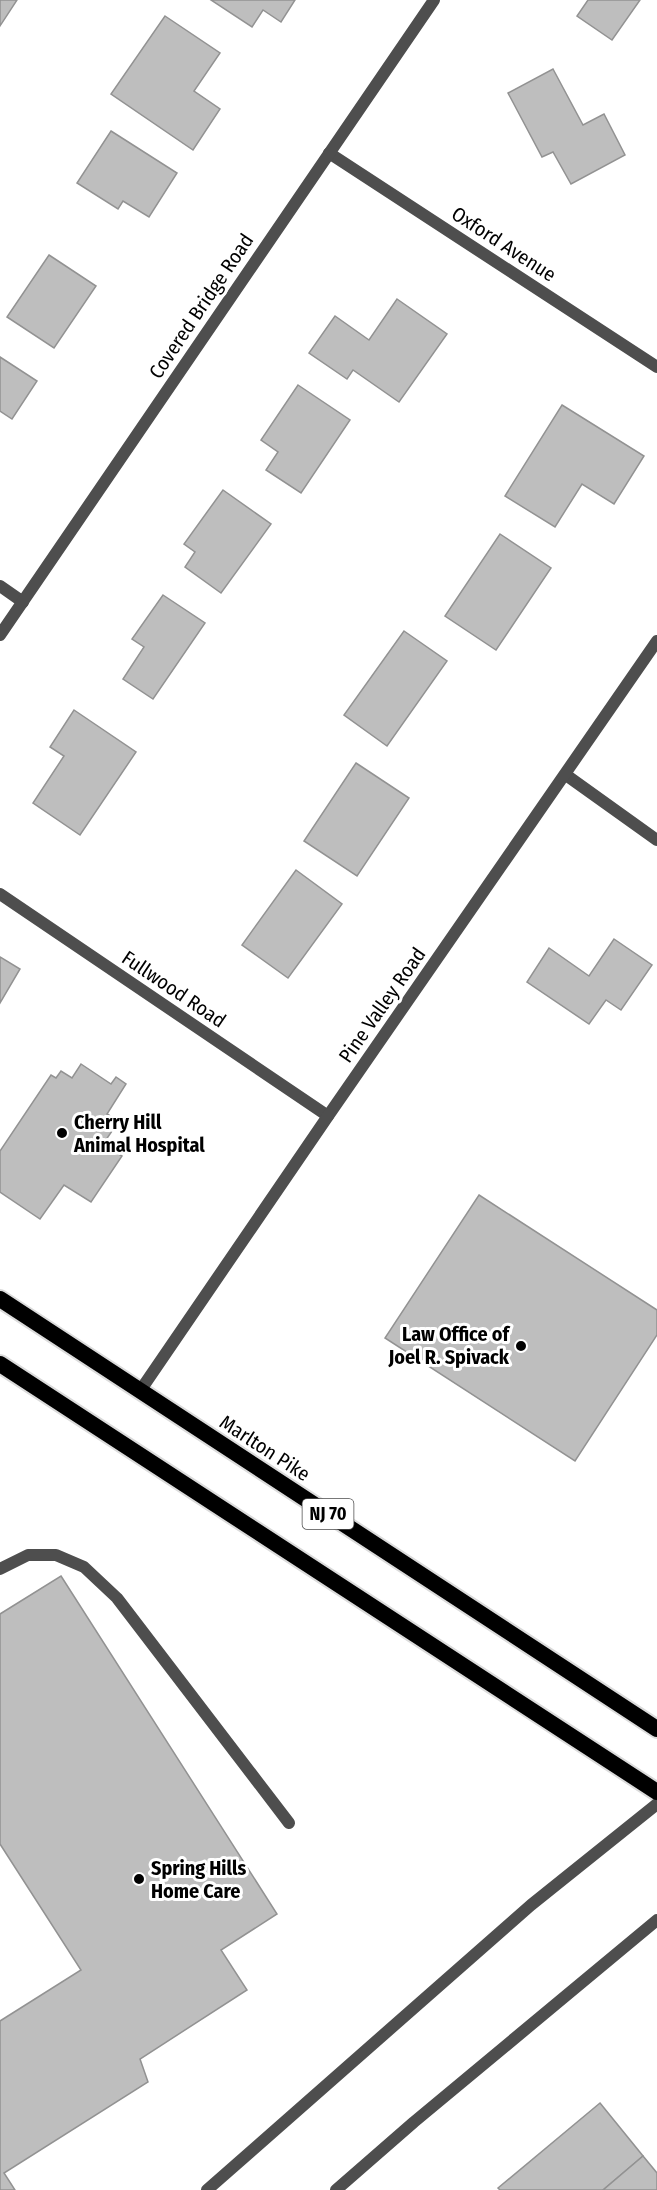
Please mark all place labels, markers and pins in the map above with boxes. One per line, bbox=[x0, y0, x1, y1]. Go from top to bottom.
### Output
place label: Cherry Hill Animal Hospital bbox=[73, 1110, 205, 1157]
marker: Cherry Hill Animal Hospital bbox=[55, 1126, 69, 1140]
place label: Law Office of Joel R. Spivack bbox=[388, 1322, 510, 1369]
marker: Law Office of Joel R. Spivack bbox=[514, 1339, 528, 1353]
place label: Spring Hills Home Care bbox=[151, 1856, 246, 1903]
marker: Spring Hills Home Care bbox=[132, 1872, 146, 1886]

